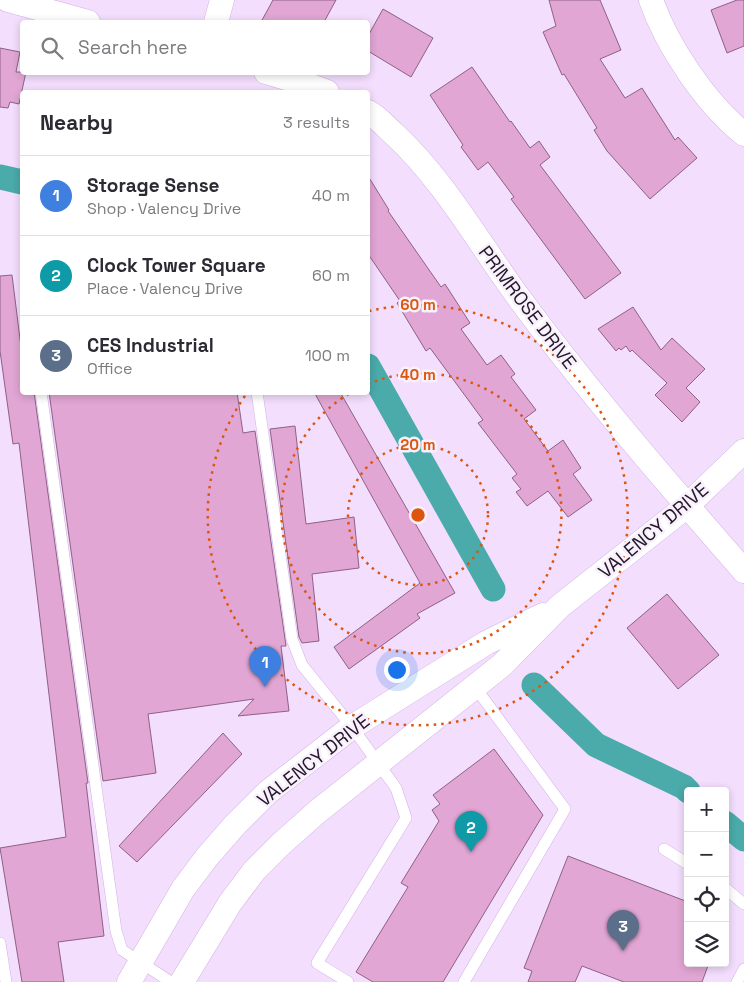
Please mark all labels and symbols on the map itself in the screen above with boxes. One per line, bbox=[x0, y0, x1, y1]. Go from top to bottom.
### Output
street label: PRIMROSE DRIVE bbox=[473, 241, 582, 374]
text: 60 m bbox=[400, 295, 436, 314]
text: 40 m bbox=[400, 365, 436, 384]
text: 20 m bbox=[400, 435, 436, 454]
street label: VALENCY DRIVE bbox=[593, 477, 714, 584]
centre of rings bbox=[409, 506, 427, 524]
pin: 1 bbox=[249, 646, 281, 687]
your location bbox=[384, 657, 410, 683]
street label: VALENCY DRIVE bbox=[252, 709, 375, 812]
pin: 2 bbox=[455, 811, 487, 852]
pin: 3 bbox=[607, 910, 639, 951]

